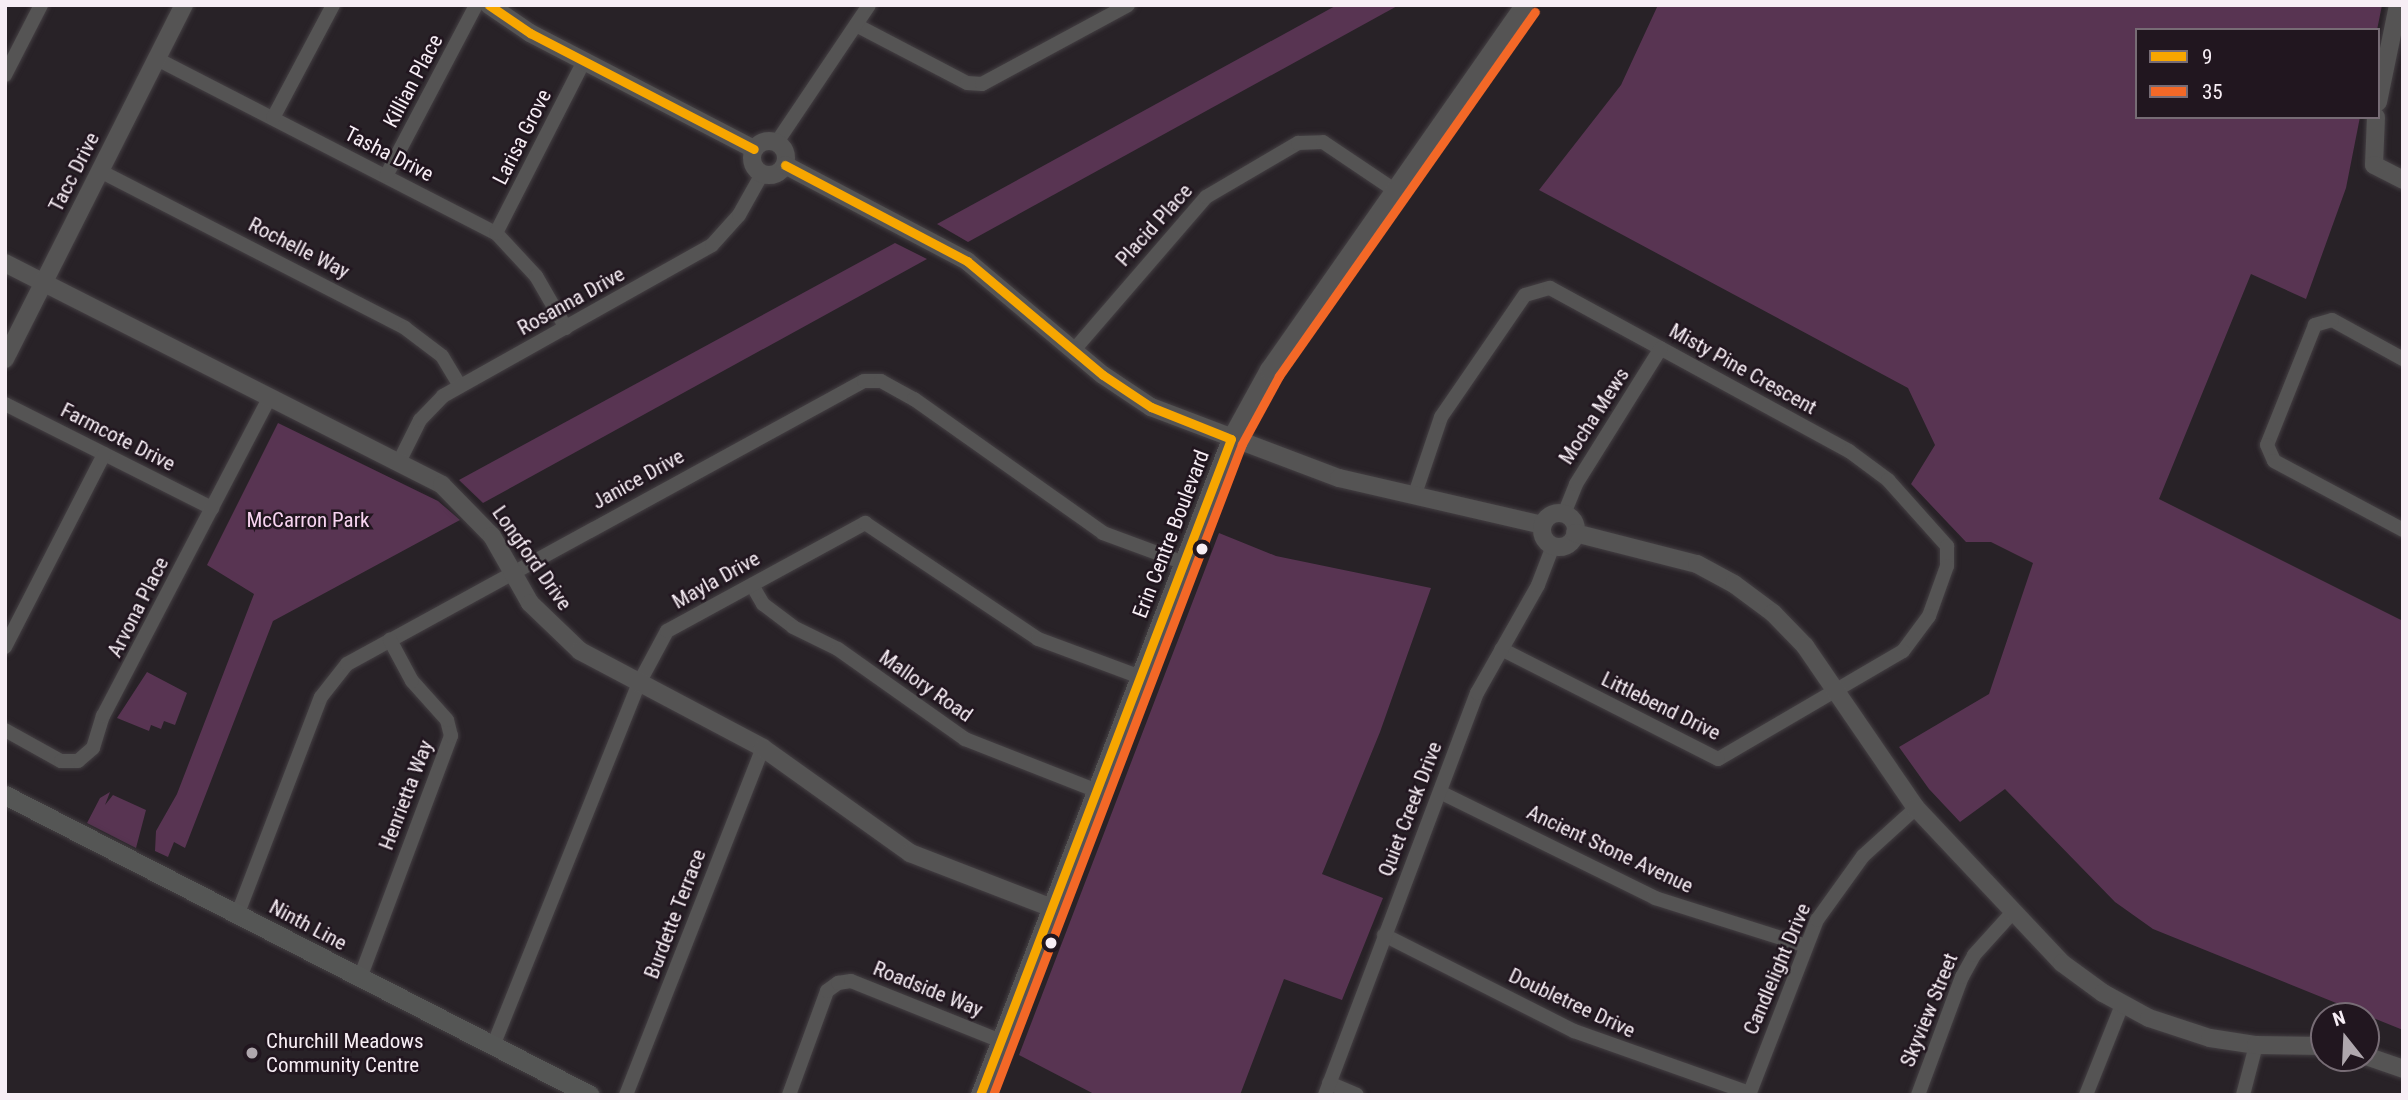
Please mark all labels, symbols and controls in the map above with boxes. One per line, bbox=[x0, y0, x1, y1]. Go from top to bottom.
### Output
legend bbox=[2135, 28, 2380, 119]
street label: Killian Place bbox=[378, 30, 448, 132]
text: 9 bbox=[2202, 45, 2212, 69]
text: 35 bbox=[2202, 80, 2223, 104]
street label: Larisa Grove bbox=[487, 85, 557, 189]
street label: Tasha Drive bbox=[340, 121, 438, 187]
street label: Tacc Drive bbox=[43, 128, 105, 216]
street label: Placid Place bbox=[1110, 179, 1198, 271]
street label: Rochelle Way bbox=[244, 212, 354, 284]
street label: Rosanna Drive bbox=[513, 261, 629, 341]
street label: Misty Pine Crescent bbox=[1665, 318, 1821, 420]
street label: Mocha Mews bbox=[1553, 363, 1635, 469]
street label: Farmcote Drive bbox=[57, 397, 179, 477]
street label: Janice Drive bbox=[588, 443, 688, 515]
street label: Erin Centre Boulevard bbox=[1127, 446, 1215, 622]
street label: Longford Drive bbox=[487, 501, 577, 615]
park label: McCarron Park bbox=[246, 507, 370, 533]
unlabelled marker bbox=[1195, 542, 1209, 556]
street label: Mayla Drive bbox=[668, 546, 764, 614]
street label: Arvona Place bbox=[102, 553, 174, 661]
street label: Mallory Road bbox=[874, 645, 978, 727]
street label: Littlebend Drive bbox=[1597, 666, 1725, 746]
street label: Henrietta Way bbox=[374, 736, 438, 854]
street label: Quiet Creek Drive bbox=[1373, 738, 1447, 880]
street label: Ancient Stone Avenue bbox=[1523, 799, 1697, 899]
street label: Burdette Terrace bbox=[639, 846, 711, 982]
street label: Ninth Line bbox=[265, 894, 351, 956]
street label: Candlelight Drive bbox=[1738, 900, 1816, 1038]
unlabelled marker bbox=[1044, 936, 1058, 950]
street label: Skyview Street bbox=[1895, 949, 1963, 1071]
street label: Roadside Way bbox=[870, 956, 986, 1022]
street label: Doubletree Drive bbox=[1505, 963, 1639, 1043]
north arrow bbox=[2310, 1002, 2380, 1072]
text: N bbox=[2330, 1006, 2348, 1031]
place label: Churchill Meadows Community Centre bbox=[266, 1028, 423, 1078]
marker: Churchill Meadows Community Centre bbox=[244, 1045, 260, 1061]

